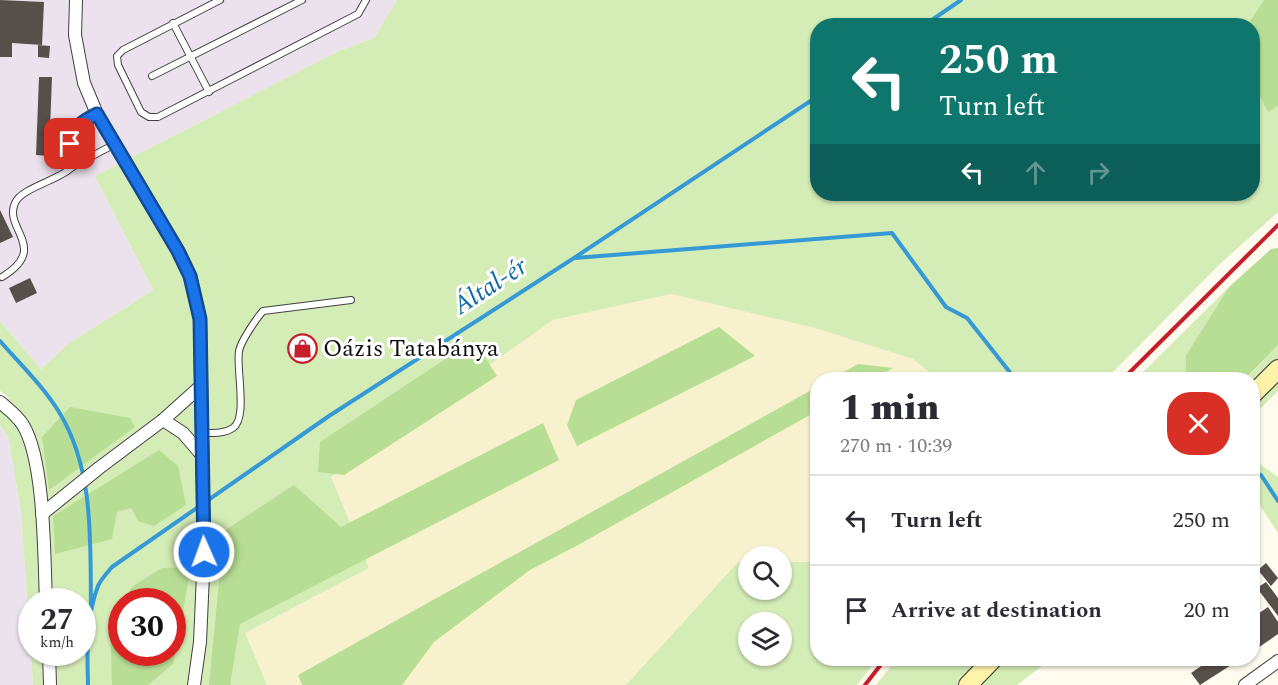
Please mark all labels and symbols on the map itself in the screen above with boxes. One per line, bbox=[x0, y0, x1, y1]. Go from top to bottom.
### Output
pin bbox=[44, 118, 95, 169]
water label: Által-ér bbox=[444, 246, 536, 326]
place label: Oázis Tatabánya bbox=[323, 331, 499, 367]
shop icon: Oázis Tatabánya bbox=[286, 333, 318, 365]
position arrow bbox=[172, 520, 236, 584]
speed limit sign: 30 bbox=[108, 588, 186, 666]

